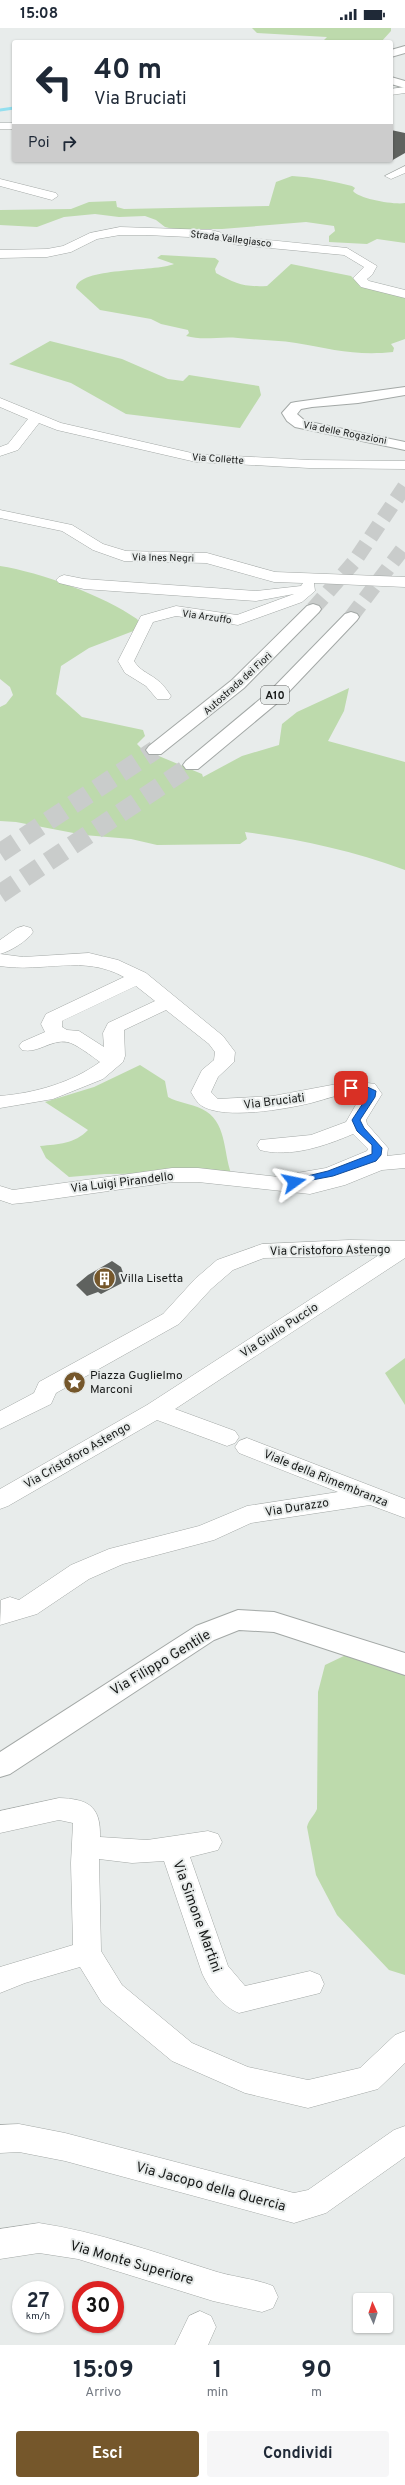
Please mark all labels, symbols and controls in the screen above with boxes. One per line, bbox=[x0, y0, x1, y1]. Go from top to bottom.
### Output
text: 15:08 bbox=[20, 5, 58, 24]
text: 40 m bbox=[94, 53, 162, 89]
icon: left bbox=[28, 56, 80, 108]
text: Via Bruciati bbox=[94, 88, 187, 111]
icon: right bbox=[58, 132, 80, 154]
text: Poi bbox=[28, 134, 50, 153]
street label: Strada Vallegiasco bbox=[189, 228, 273, 251]
street label: Via delle Rogazioni bbox=[302, 419, 388, 448]
street label: Via Collette bbox=[192, 451, 244, 468]
street label: Via Ines Negri bbox=[132, 551, 194, 566]
street label: Via Arzuffo bbox=[181, 608, 233, 627]
street label: Autostrada dei Fiori bbox=[201, 650, 275, 718]
road number: A10 bbox=[261, 686, 289, 704]
pin bbox=[334, 1071, 368, 1105]
icon: arrive bbox=[340, 1077, 362, 1099]
street label: Via Bruciati bbox=[243, 1090, 306, 1114]
position arrow bbox=[273, 1161, 315, 1203]
street label: Via Luigi Pirandello bbox=[70, 1169, 175, 1197]
street label: Via Cristoforo Astengo bbox=[270, 1242, 391, 1260]
building icon: Villa Lisetta bbox=[91, 1265, 117, 1291]
place label: Villa Lisetta bbox=[120, 1271, 183, 1287]
street label: Via Giulio Puccio bbox=[238, 1300, 322, 1362]
place label: Piazza Guglielmo Marconi bbox=[90, 1368, 183, 1398]
place icon: Piazza Guglielmo Marconi bbox=[62, 1369, 88, 1395]
street label: Via Cristoforo Astengo bbox=[21, 1419, 134, 1493]
street label: Viale della Rimembranza bbox=[261, 1447, 390, 1511]
street label: Via Durazzo bbox=[264, 1495, 331, 1521]
street label: Via Filippo Gentile bbox=[108, 1627, 214, 1700]
street label: Via Simone Martini bbox=[168, 1858, 225, 1975]
street label: Via Jacopo della Quercia bbox=[134, 2159, 288, 2216]
street label: Via Monte Superiore bbox=[68, 2238, 195, 2289]
speed limit sign: 30 bbox=[72, 2281, 124, 2333]
text: 27 bbox=[27, 2289, 49, 2315]
north arrow bbox=[353, 2293, 393, 2333]
map controls bbox=[353, 2293, 393, 2333]
text: km/h bbox=[26, 2310, 50, 2323]
text: 15:09 bbox=[73, 2356, 134, 2386]
text: 1 bbox=[213, 2356, 222, 2386]
text: 90 bbox=[301, 2356, 332, 2386]
text: Arrivo bbox=[85, 2385, 121, 2401]
text: min bbox=[207, 2385, 228, 2401]
text: m bbox=[311, 2385, 322, 2401]
button: Esci bbox=[16, 2431, 199, 2477]
button: Condividi bbox=[207, 2431, 389, 2477]

